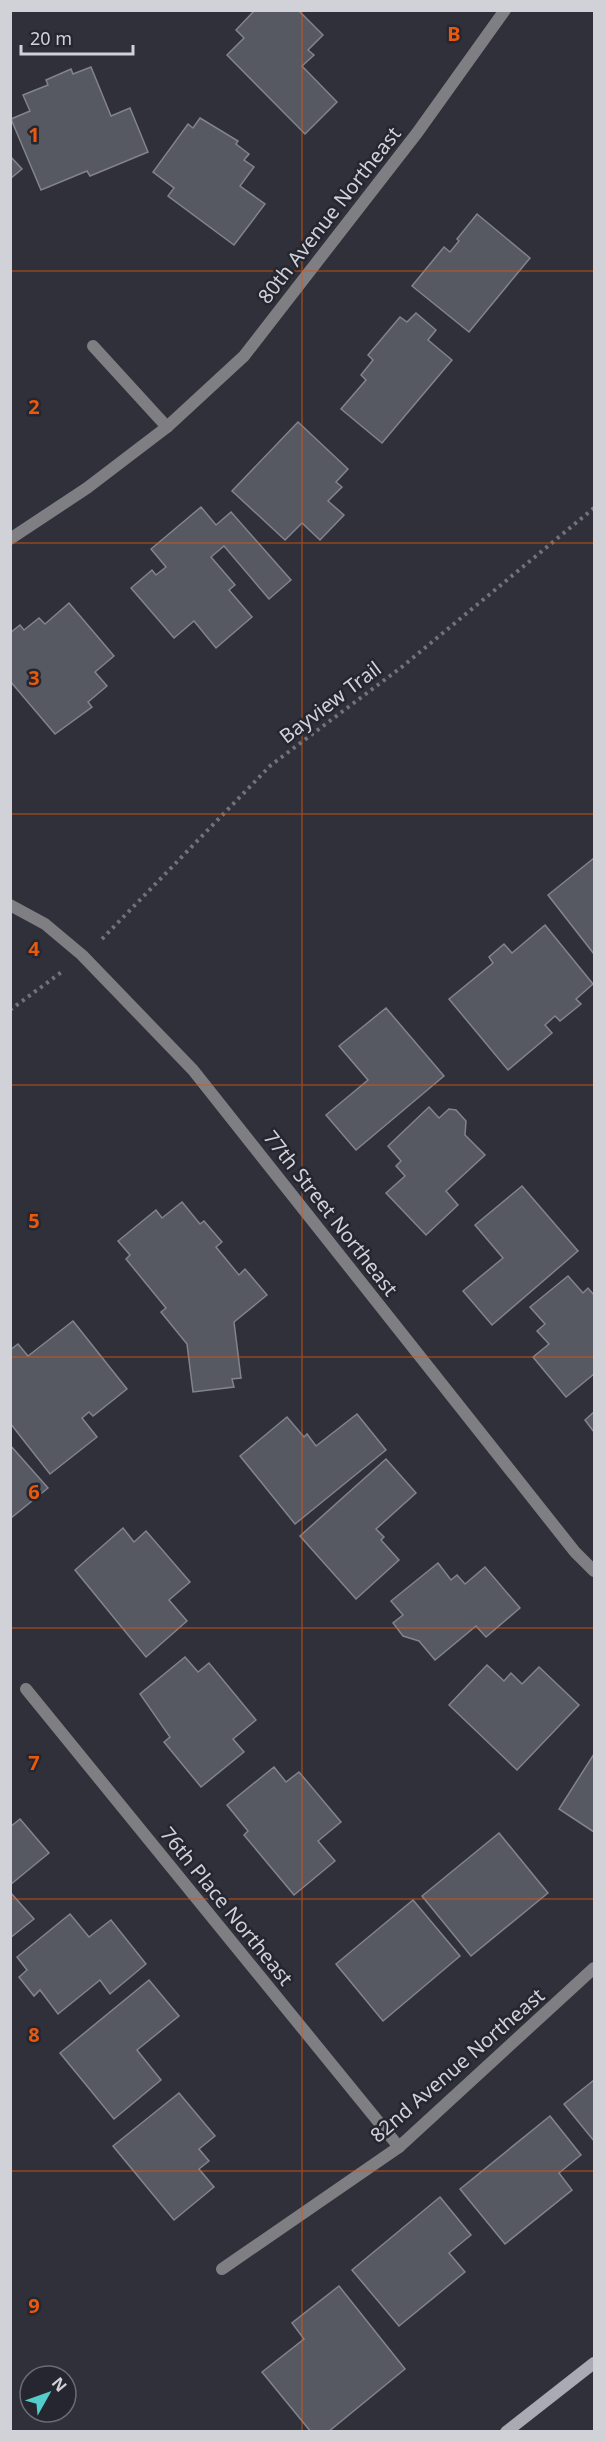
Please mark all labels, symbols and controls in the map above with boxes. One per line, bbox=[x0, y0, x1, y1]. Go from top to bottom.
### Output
scale bar bbox=[21, 18, 134, 56]
text: B bbox=[447, 20, 461, 47]
text: 20 m bbox=[30, 26, 72, 50]
text: 1 bbox=[28, 121, 40, 148]
street label: 80th Avenue Northeast bbox=[251, 121, 407, 309]
text: 2 bbox=[28, 393, 40, 420]
street label: Bayview Trail bbox=[274, 655, 386, 749]
text: 3 bbox=[28, 664, 40, 691]
text: 4 bbox=[28, 935, 40, 962]
street label: 77th Street Northeast bbox=[258, 1125, 404, 1301]
text: 5 bbox=[28, 1207, 40, 1234]
text: 6 bbox=[28, 1478, 40, 1505]
text: 7 bbox=[28, 1749, 40, 1776]
street label: 76th Place Northeast bbox=[155, 1821, 299, 1991]
street label: 82nd Avenue Northeast bbox=[364, 1982, 550, 2148]
text: 8 bbox=[28, 2021, 40, 2048]
text: 9 bbox=[28, 2292, 40, 2319]
north arrow bbox=[18, 2364, 78, 2424]
text: N bbox=[47, 2372, 72, 2396]

